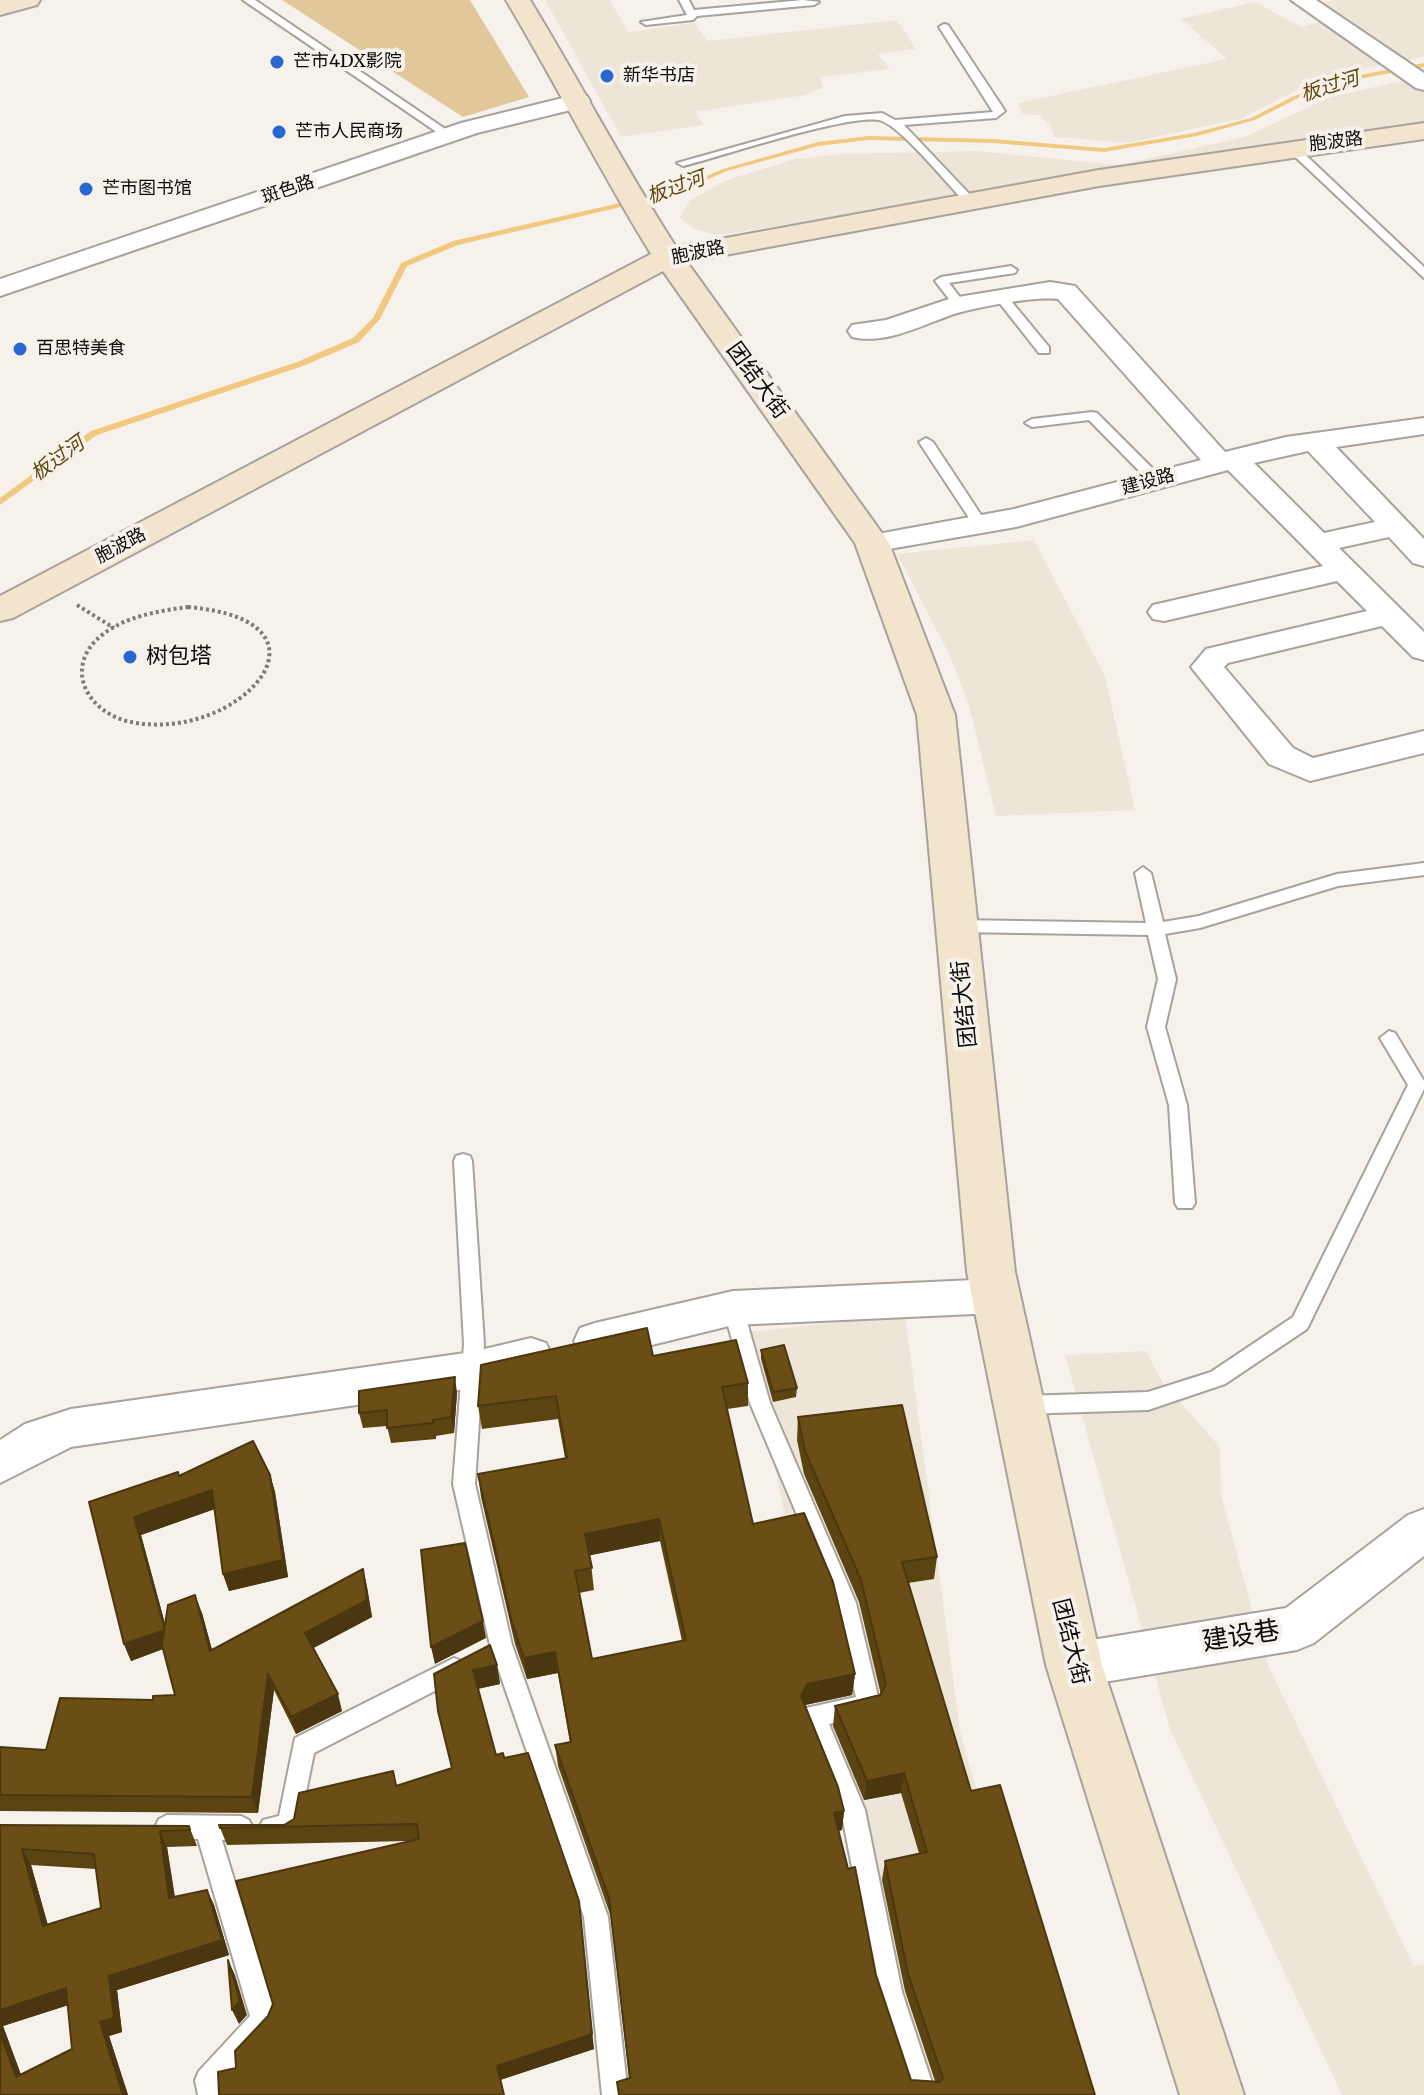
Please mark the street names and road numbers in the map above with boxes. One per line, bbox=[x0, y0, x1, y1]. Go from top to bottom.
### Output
street label: 胞波路 bbox=[1308, 128, 1364, 156]
street label: 斑色路 bbox=[259, 171, 317, 209]
street label: 胞波路 bbox=[669, 237, 727, 269]
street label: 团结大街 bbox=[720, 338, 794, 424]
street label: 建设路 bbox=[1119, 465, 1177, 499]
street label: 胞波路 bbox=[92, 524, 150, 568]
street label: 团结大街 bbox=[947, 959, 983, 1049]
street label: 团结大街 bbox=[1047, 1596, 1093, 1688]
street label: 建设巷 bbox=[1200, 1615, 1282, 1659]

